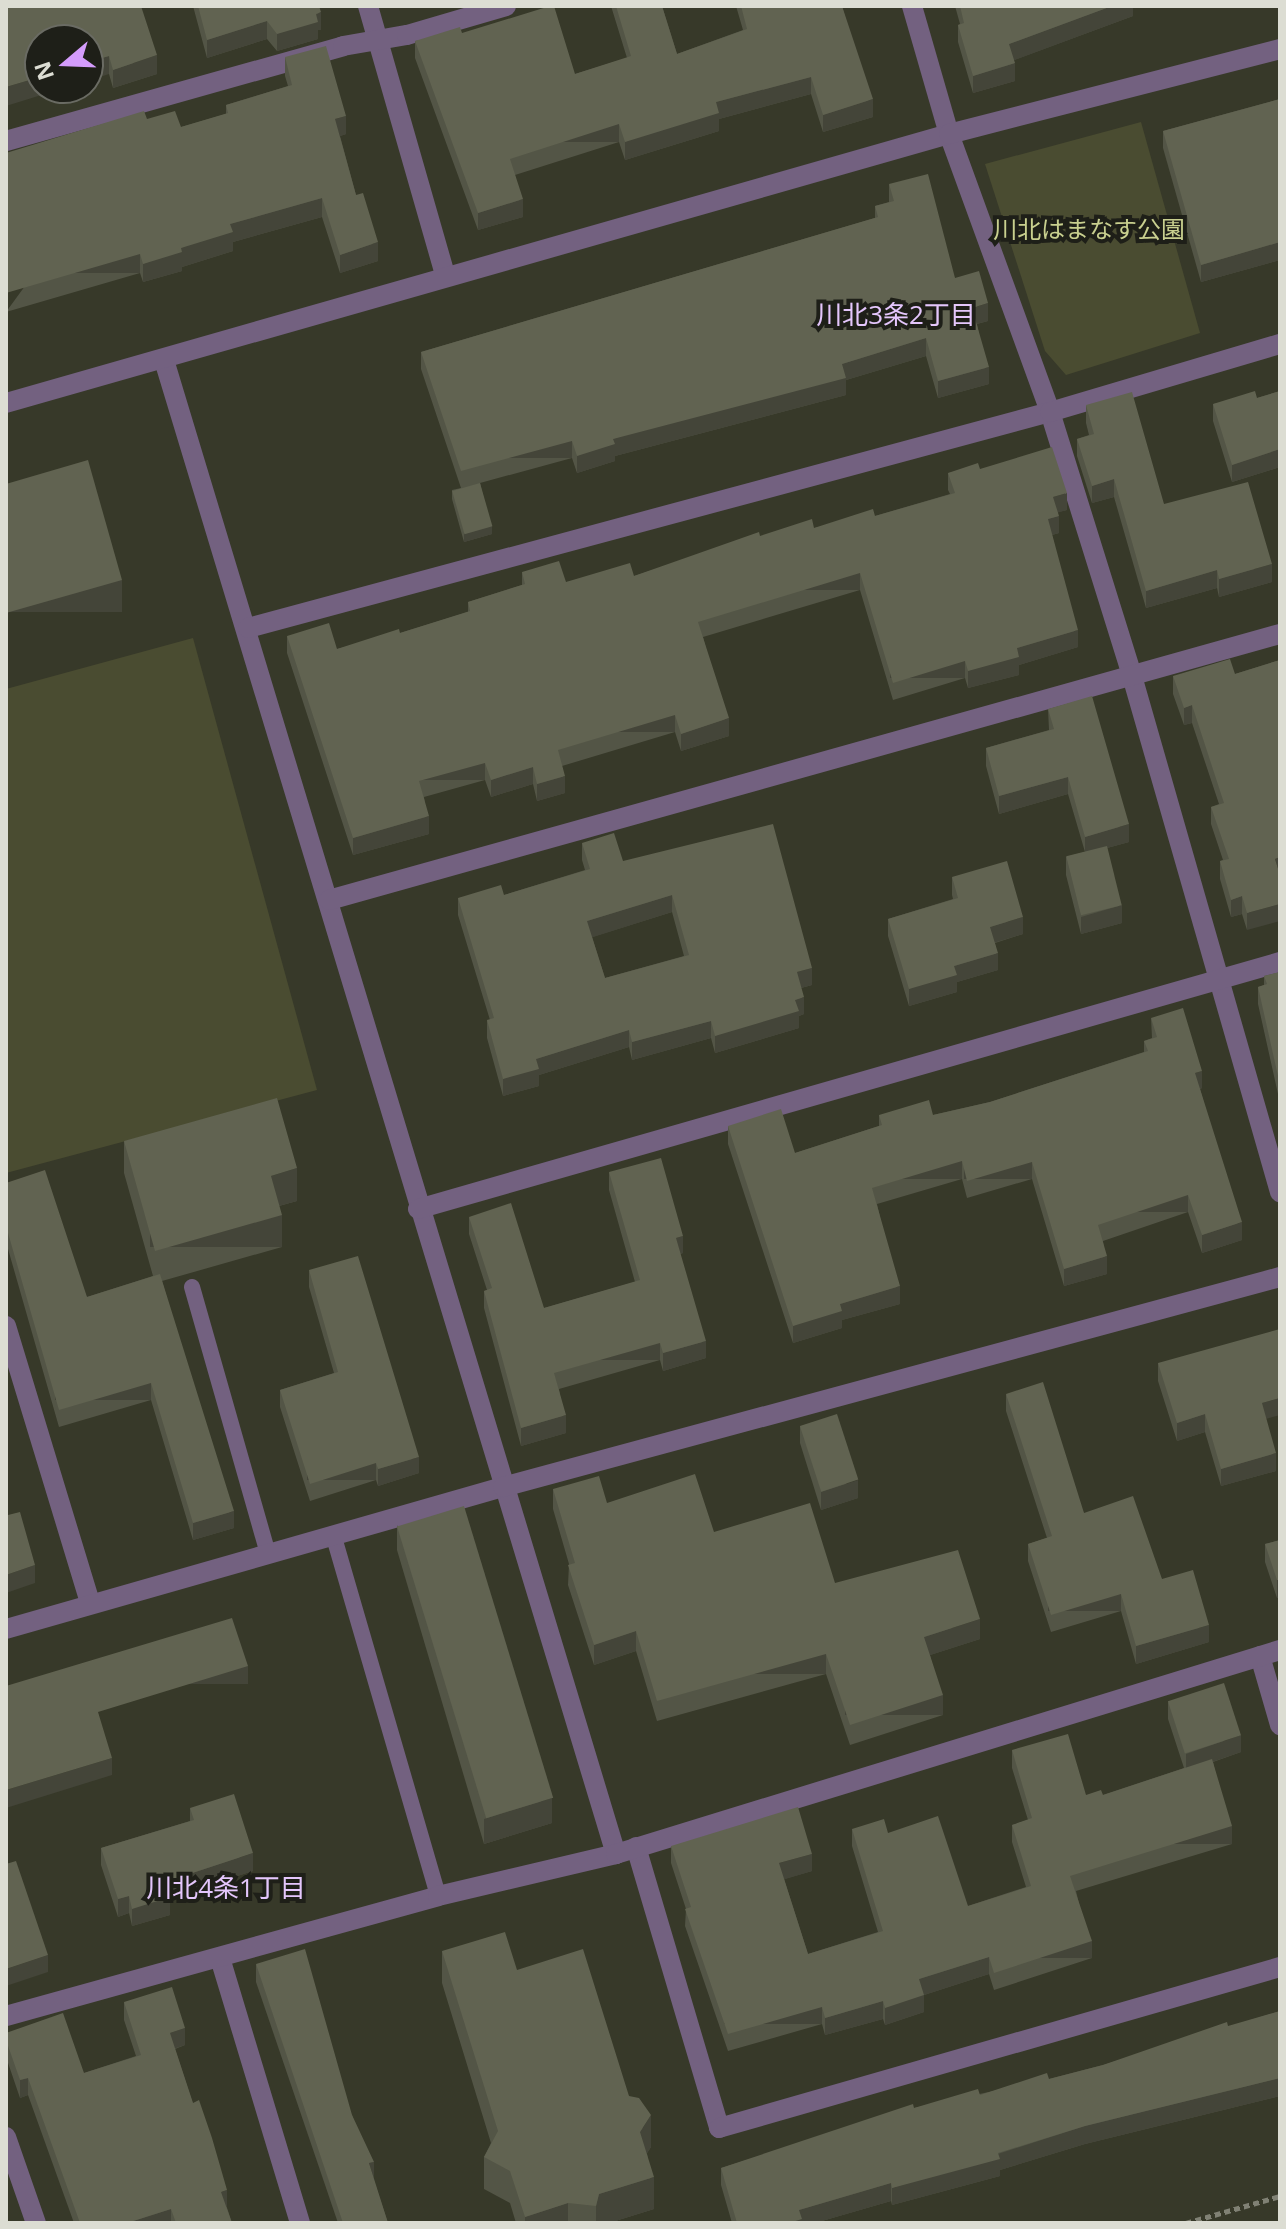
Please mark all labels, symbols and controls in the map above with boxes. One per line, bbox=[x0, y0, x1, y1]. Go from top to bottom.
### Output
north arrow bbox=[24, 24, 104, 104]
text: N bbox=[26, 58, 60, 85]
park label: 川北はまなす公園 bbox=[993, 215, 1185, 243]
district label: 川北3条2丁目 bbox=[816, 299, 976, 331]
district label: 川北4条1丁目 bbox=[146, 1872, 306, 1904]

